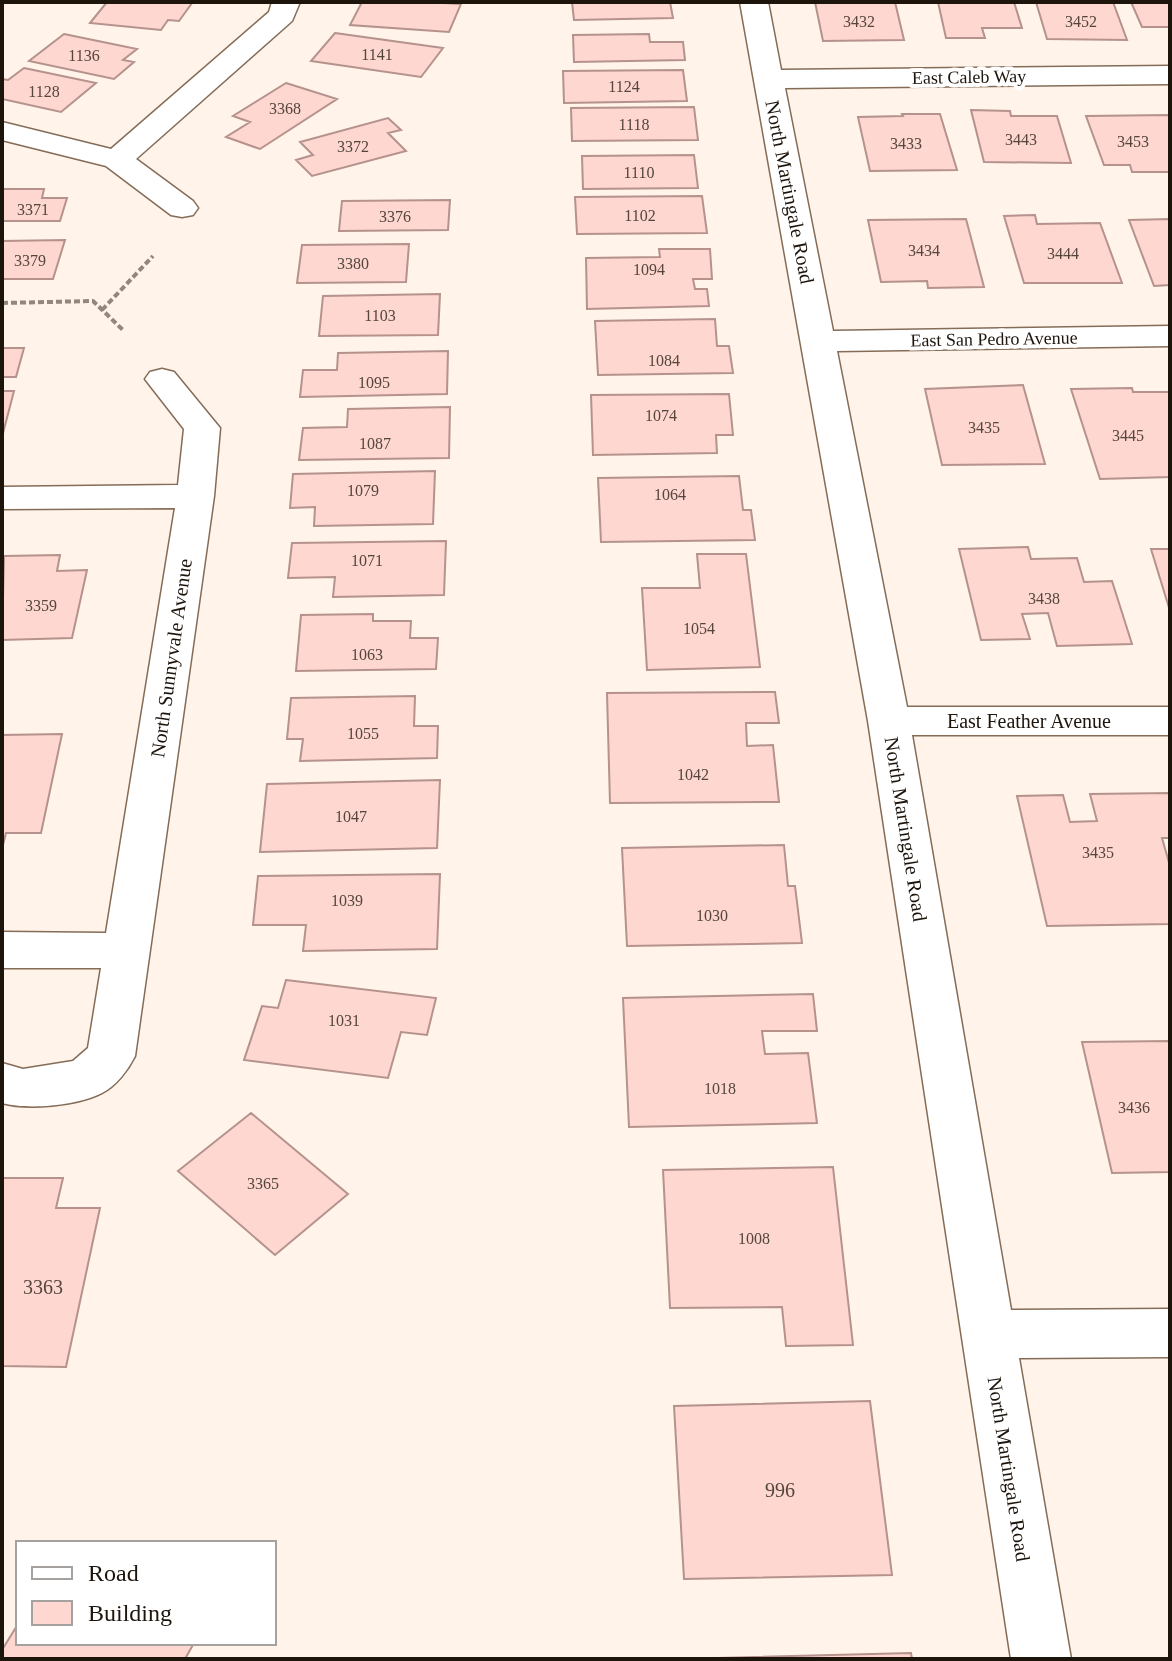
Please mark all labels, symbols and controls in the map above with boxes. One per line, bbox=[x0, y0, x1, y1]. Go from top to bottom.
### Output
house number: 3432 bbox=[843, 13, 875, 30]
house number: 3452 bbox=[1065, 13, 1097, 30]
house number: 1141 bbox=[361, 46, 393, 63]
house number: 1136 bbox=[68, 47, 100, 64]
street label: East Caleb Way bbox=[912, 66, 1026, 88]
house number: 1124 bbox=[608, 78, 640, 95]
house number: 1128 bbox=[28, 83, 60, 100]
street label: North Martingale Road bbox=[760, 98, 819, 286]
house number: 3368 bbox=[269, 100, 301, 117]
house number: 1118 bbox=[619, 116, 649, 133]
house number: 3443 bbox=[1005, 131, 1037, 148]
house number: 3453 bbox=[1117, 133, 1149, 150]
house number: 3433 bbox=[890, 135, 922, 152]
house number: 3372 bbox=[337, 138, 369, 155]
house number: 1110 bbox=[624, 164, 654, 181]
house number: 3371 bbox=[17, 201, 49, 218]
house number: 1102 bbox=[624, 207, 656, 224]
house number: 3376 bbox=[379, 208, 411, 225]
house number: 3434 bbox=[908, 242, 940, 259]
house number: 3444 bbox=[1047, 245, 1079, 262]
house number: 3379 bbox=[14, 252, 46, 269]
house number: 3380 bbox=[337, 255, 369, 272]
house number: 1094 bbox=[633, 261, 665, 278]
house number: 1103 bbox=[364, 307, 396, 324]
street label: East San Pedro Avenue bbox=[910, 328, 1078, 350]
house number: 1084 bbox=[648, 352, 680, 369]
house number: 1095 bbox=[358, 374, 390, 391]
house number: 1074 bbox=[645, 407, 677, 424]
house number: 3435 bbox=[968, 419, 1000, 436]
house number: 3445 bbox=[1112, 427, 1144, 444]
house number: 1087 bbox=[359, 435, 391, 452]
house number: 1079 bbox=[347, 482, 379, 499]
house number: 1064 bbox=[654, 486, 686, 503]
house number: 1071 bbox=[351, 552, 383, 569]
street label: North Sunnyvale Avenue bbox=[146, 557, 197, 759]
house number: 3438 bbox=[1028, 590, 1060, 607]
house number: 3359 bbox=[25, 597, 57, 614]
house number: 1054 bbox=[683, 620, 715, 637]
house number: 1063 bbox=[351, 646, 383, 663]
street label: East Feather Avenue bbox=[947, 710, 1111, 732]
house number: 1055 bbox=[347, 725, 379, 742]
street label: North Martingale Road bbox=[880, 735, 931, 923]
house number: 1042 bbox=[677, 766, 709, 783]
house number: 1047 bbox=[335, 808, 367, 825]
house number: 3435 bbox=[1082, 844, 1114, 861]
house number: 1039 bbox=[331, 892, 363, 909]
house number: 1030 bbox=[696, 907, 728, 924]
house number: 1031 bbox=[328, 1012, 360, 1029]
house number: 1018 bbox=[704, 1080, 736, 1097]
house number: 3436 bbox=[1118, 1099, 1150, 1116]
house number: 3365 bbox=[247, 1175, 279, 1192]
house number: 1008 bbox=[738, 1230, 770, 1247]
house number: 3363 bbox=[23, 1276, 63, 1298]
street label: North Martingale Road bbox=[983, 1375, 1034, 1563]
house number: 996 bbox=[765, 1479, 795, 1501]
legend bbox=[16, 1541, 276, 1645]
text: Road bbox=[88, 1560, 139, 1586]
text: Building bbox=[88, 1600, 172, 1626]

